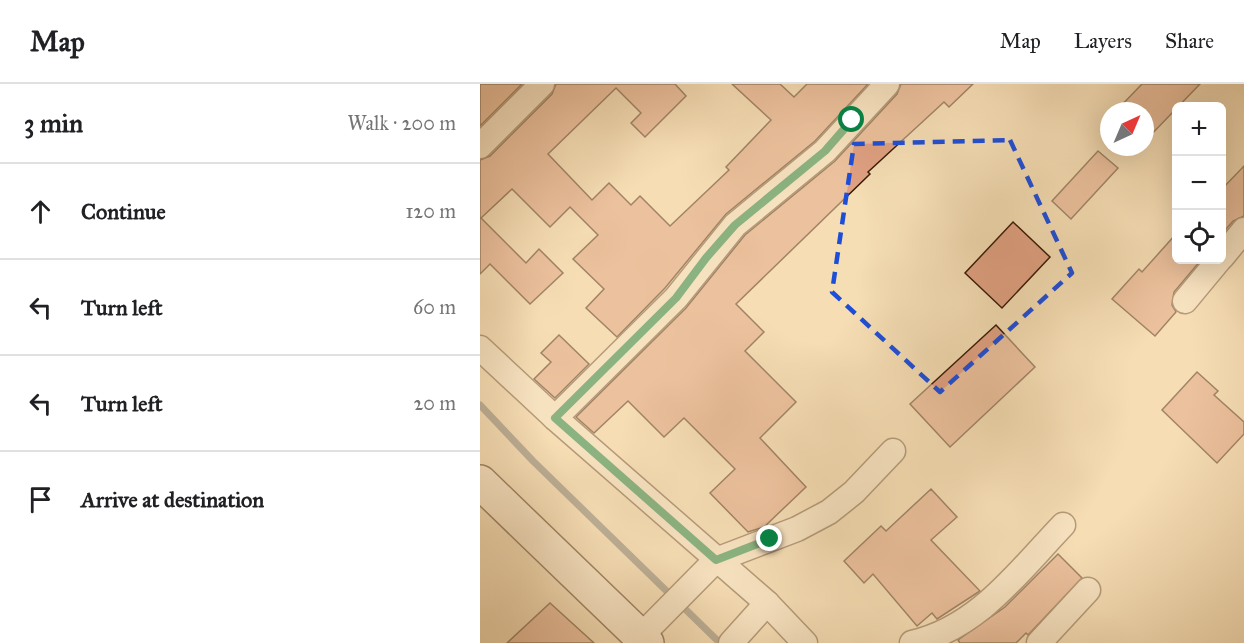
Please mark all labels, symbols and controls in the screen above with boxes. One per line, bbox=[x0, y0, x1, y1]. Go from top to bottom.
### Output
text: Map bbox=[30, 24, 85, 59]
text: Map bbox=[1000, 28, 1041, 54]
text: Layers bbox=[1074, 28, 1132, 54]
text: Share bbox=[1165, 28, 1214, 54]
north arrow bbox=[1100, 102, 1154, 156]
map controls bbox=[1172, 102, 1226, 264]
button: + bbox=[1172, 102, 1226, 156]
route start bbox=[838, 106, 864, 132]
text: 3 min bbox=[24, 107, 83, 139]
text: Walk · 200 m bbox=[348, 111, 456, 135]
button: − bbox=[1172, 156, 1226, 210]
icon: ahead bbox=[24, 195, 57, 228]
text: Continue bbox=[81, 198, 166, 225]
text: 120 m bbox=[405, 199, 456, 223]
button: locate bbox=[1172, 210, 1226, 264]
icon: left bbox=[24, 291, 57, 324]
text: Turn left bbox=[81, 294, 163, 321]
text: 60 m bbox=[413, 295, 456, 319]
icon: left bbox=[24, 387, 57, 420]
text: Turn left bbox=[81, 390, 163, 417]
text: 20 m bbox=[413, 391, 456, 415]
icon: arrive bbox=[24, 483, 57, 516]
text: Arrive at destination bbox=[81, 486, 264, 513]
route end bbox=[756, 525, 782, 551]

